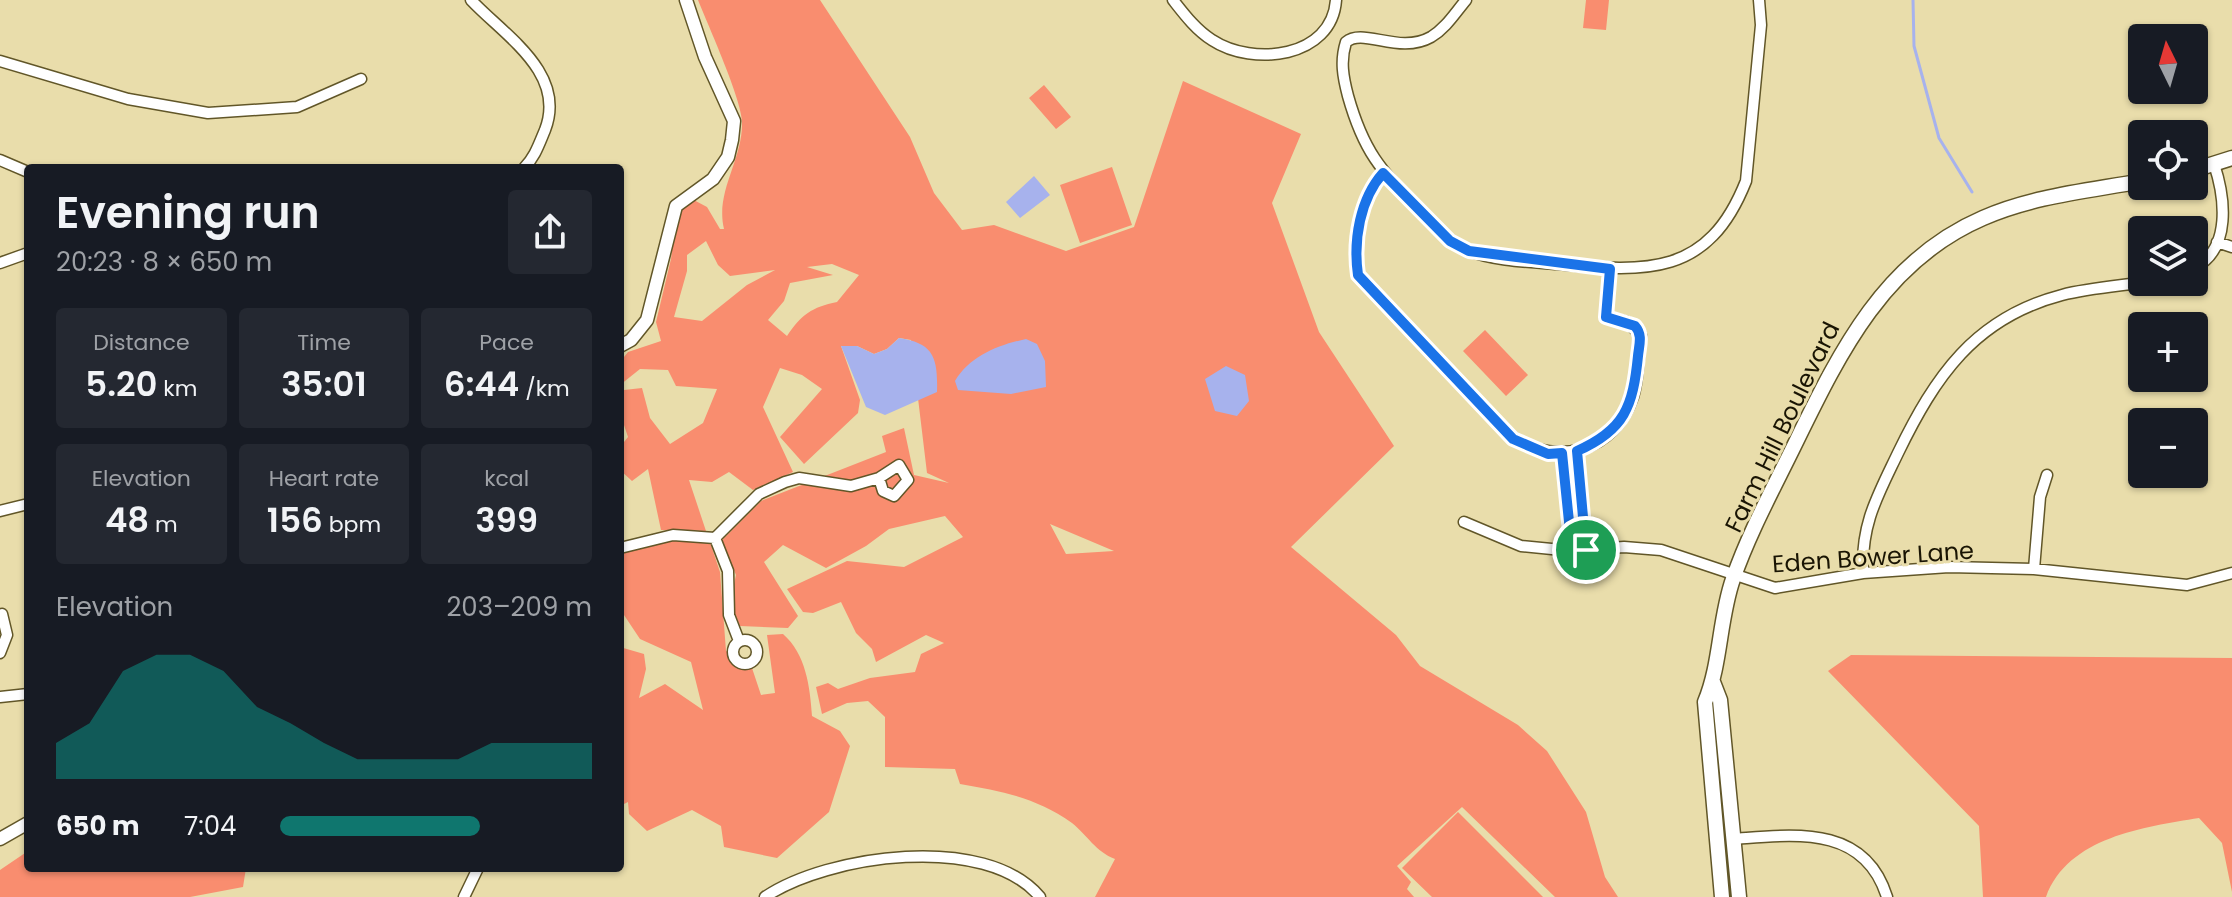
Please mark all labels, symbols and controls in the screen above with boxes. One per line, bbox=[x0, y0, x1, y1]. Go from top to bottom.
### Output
north arrow bbox=[2128, 24, 2208, 104]
map controls bbox=[2128, 24, 2208, 488]
button: locate bbox=[2128, 120, 2208, 200]
text: Evening run bbox=[56, 182, 320, 243]
button: share bbox=[508, 190, 592, 274]
button: layers bbox=[2128, 216, 2208, 296]
text: 20:23 · 8 × 650 m bbox=[56, 244, 272, 280]
button: + bbox=[2128, 312, 2208, 392]
street label: Farm Hill Boulevard bbox=[1717, 316, 1847, 538]
text: Distance bbox=[93, 327, 190, 358]
text: Time bbox=[297, 327, 351, 358]
text: Pace bbox=[479, 327, 534, 358]
text: 5.20 bbox=[85, 360, 158, 408]
text: 35:01 bbox=[281, 360, 367, 408]
text: 6:44 bbox=[444, 360, 519, 408]
text: km bbox=[158, 373, 197, 404]
text: /km bbox=[519, 373, 570, 404]
button: − bbox=[2128, 408, 2208, 488]
text: Elevation bbox=[92, 463, 191, 494]
text: Heart rate bbox=[269, 463, 379, 494]
text: kcal bbox=[484, 463, 529, 494]
text: 48 bbox=[105, 496, 149, 544]
text: 156 bbox=[267, 496, 323, 544]
text: 399 bbox=[475, 496, 538, 544]
text: m bbox=[149, 509, 178, 540]
text: bpm bbox=[323, 509, 381, 540]
pin bbox=[1552, 516, 1620, 584]
icon: arrive bbox=[1564, 528, 1608, 572]
street label: Eden Bower Lane bbox=[1771, 533, 1975, 581]
text: Elevation bbox=[56, 589, 173, 625]
text: 203–209 m bbox=[446, 589, 592, 625]
text: 650 m bbox=[56, 808, 139, 844]
text: 7:04 bbox=[184, 808, 236, 844]

